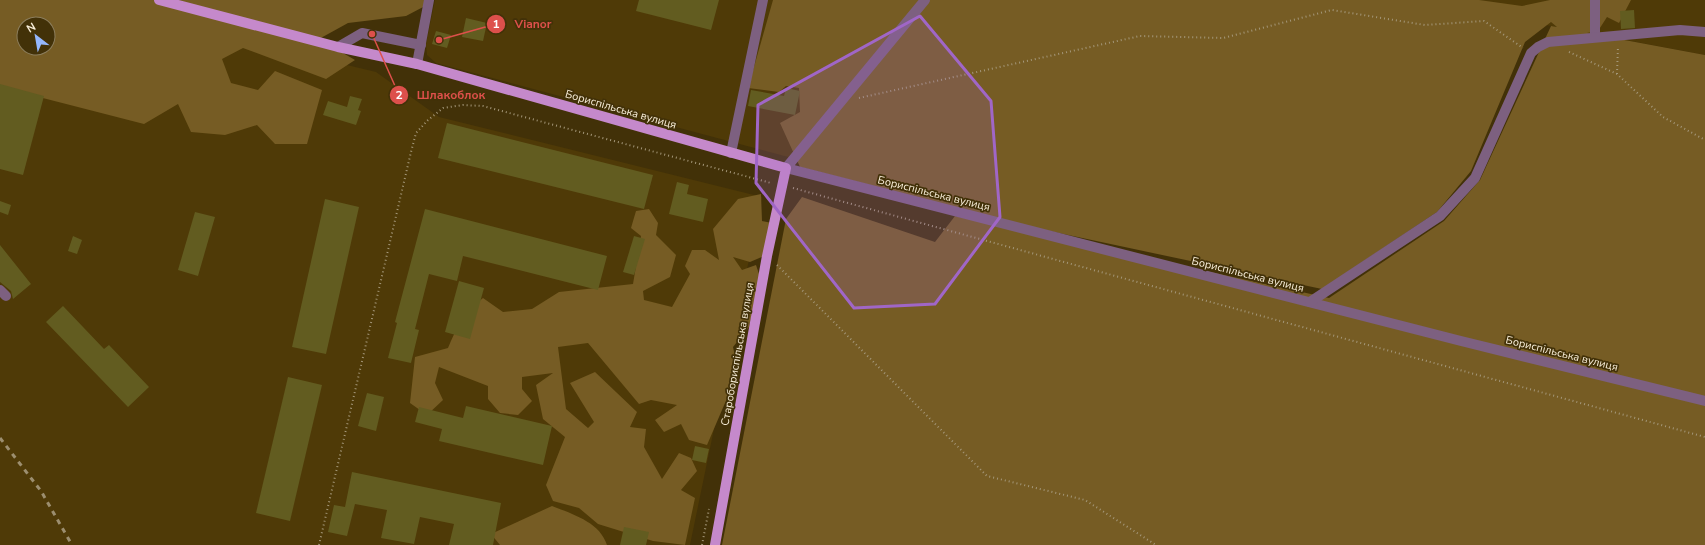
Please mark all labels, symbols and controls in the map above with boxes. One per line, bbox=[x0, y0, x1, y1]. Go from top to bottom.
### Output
callout: Vianor bbox=[486, 12, 559, 36]
north arrow bbox=[16, 16, 56, 56]
text: 1 bbox=[492, 16, 500, 32]
text: Vianor bbox=[514, 16, 552, 32]
text: N bbox=[24, 19, 38, 36]
callout: Шлакоблок bbox=[389, 83, 493, 107]
street label: Бориспільська вулиця bbox=[563, 86, 678, 133]
text: 2 bbox=[395, 87, 403, 103]
text: Шлакоблок bbox=[417, 87, 486, 103]
street label: Бориспільська вулиця bbox=[876, 172, 992, 215]
street label: Бориспільська вулиця bbox=[1190, 253, 1306, 296]
street label: Старобориспільська вулиця bbox=[717, 281, 757, 427]
street label: Бориспільська вулиця bbox=[1504, 332, 1620, 375]

